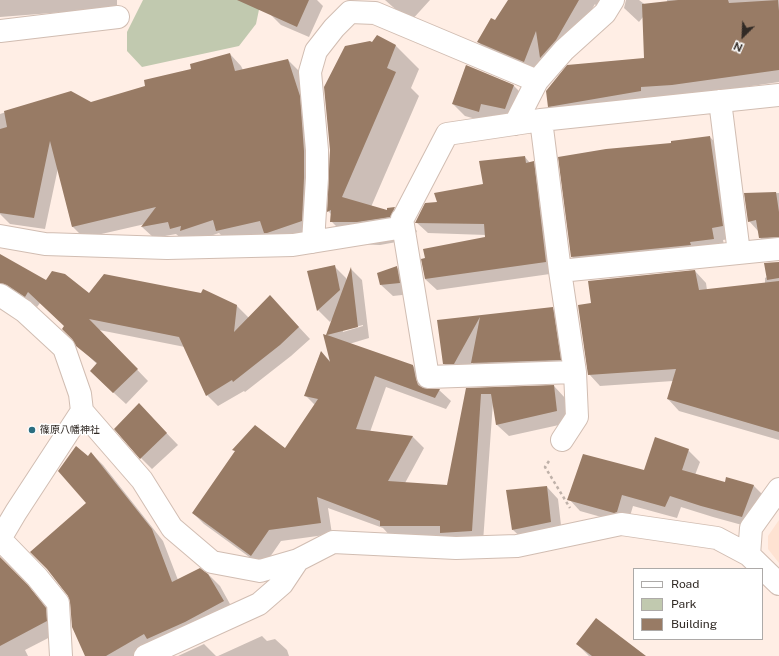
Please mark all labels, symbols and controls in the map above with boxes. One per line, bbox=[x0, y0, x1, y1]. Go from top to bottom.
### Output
north arrow bbox=[723, 16, 763, 56]
text: N bbox=[732, 40, 744, 54]
place label: 篠原八幡神社 bbox=[40, 424, 100, 436]
marker: 篠原八幡神社 bbox=[27, 425, 37, 435]
legend bbox=[633, 568, 763, 640]
text: Road bbox=[671, 577, 699, 591]
text: Park bbox=[671, 597, 697, 611]
text: Building bbox=[671, 617, 717, 631]

